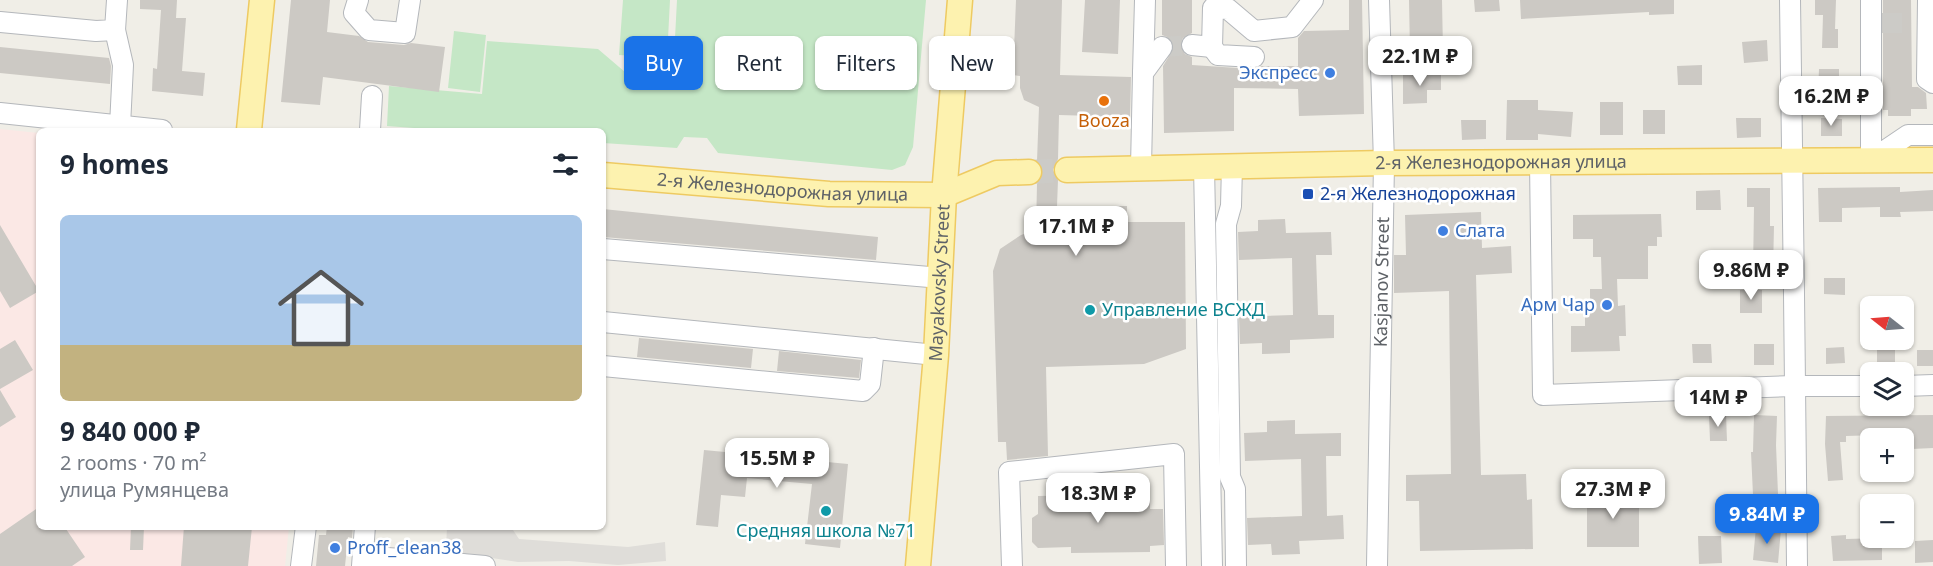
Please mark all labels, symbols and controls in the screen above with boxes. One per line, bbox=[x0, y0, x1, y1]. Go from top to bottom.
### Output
chip: Buy bbox=[624, 36, 703, 90]
chip: Rent bbox=[715, 36, 803, 90]
chip: Filters bbox=[815, 36, 917, 90]
chip: New bbox=[929, 36, 1015, 90]
pin: 22.1M ₽ bbox=[1365, 36, 1475, 87]
text: 22.1M ₽ bbox=[1382, 42, 1458, 69]
place label: Экспресс bbox=[1239, 60, 1318, 84]
marker: Экспресс bbox=[1323, 66, 1337, 80]
pin: 16.2M ₽ bbox=[1776, 76, 1886, 127]
text: 16.2M ₽ bbox=[1793, 82, 1869, 109]
marker: Booza bbox=[1097, 94, 1111, 108]
place label: Booza bbox=[1078, 108, 1130, 132]
text: 9 homes bbox=[60, 146, 169, 182]
icon: filters bbox=[549, 148, 582, 181]
street label: 2-я Железнодорожная улица bbox=[1375, 149, 1627, 174]
street label: 2-я Железнодорожная улица bbox=[656, 167, 908, 206]
place label: 2-я Железнодорожная bbox=[1320, 181, 1516, 205]
marker: 2-я Железнодорожная bbox=[1301, 187, 1315, 201]
street label: Mayakovsky Street bbox=[923, 203, 955, 362]
pin: 17.1M ₽ bbox=[1021, 206, 1131, 257]
text: 17.1M ₽ bbox=[1038, 212, 1114, 239]
street label: Kasjanov Street bbox=[1368, 216, 1394, 347]
place label: Слата bbox=[1455, 218, 1505, 242]
marker: Слата bbox=[1436, 224, 1450, 238]
pin: 9.86M ₽ bbox=[1696, 250, 1806, 301]
icon: home bbox=[267, 254, 375, 362]
text: 9.86M ₽ bbox=[1713, 256, 1789, 283]
place label: Арм Чар bbox=[1521, 292, 1595, 316]
north arrow bbox=[1860, 296, 1914, 350]
map controls bbox=[1860, 296, 1914, 548]
place label: Управление ВСЖД bbox=[1102, 297, 1265, 321]
marker: Арм Чар bbox=[1600, 298, 1614, 312]
marker: Управление ВСЖД bbox=[1083, 303, 1097, 317]
button: layers bbox=[1860, 362, 1914, 416]
pin: 14M ₽ bbox=[1676, 377, 1760, 428]
text: 14M ₽ bbox=[1689, 383, 1747, 410]
text: 9 840 000 ₽ bbox=[60, 413, 200, 449]
button: + bbox=[1860, 428, 1914, 482]
pin: 15.5M ₽ bbox=[722, 438, 832, 489]
text: 15.5M ₽ bbox=[739, 444, 815, 471]
text: 2 rooms · 70 m² bbox=[60, 449, 207, 476]
pin: 27.3M ₽ bbox=[1558, 469, 1668, 520]
pin: 18.3M ₽ bbox=[1043, 473, 1153, 524]
text: 27.3M ₽ bbox=[1575, 475, 1651, 502]
text: улица Румянцева bbox=[60, 476, 229, 503]
text: 18.3M ₽ bbox=[1060, 479, 1136, 506]
pin: 9.84M ₽ bbox=[1712, 494, 1822, 545]
button: − bbox=[1860, 494, 1914, 548]
text: 9.84M ₽ bbox=[1729, 500, 1805, 527]
marker: Средняя школа №71 bbox=[819, 504, 833, 518]
place label: Средняя школа №71 bbox=[736, 518, 916, 542]
place label: Proff_clean38 bbox=[347, 535, 461, 559]
marker: Proff_clean38 bbox=[328, 541, 342, 555]

